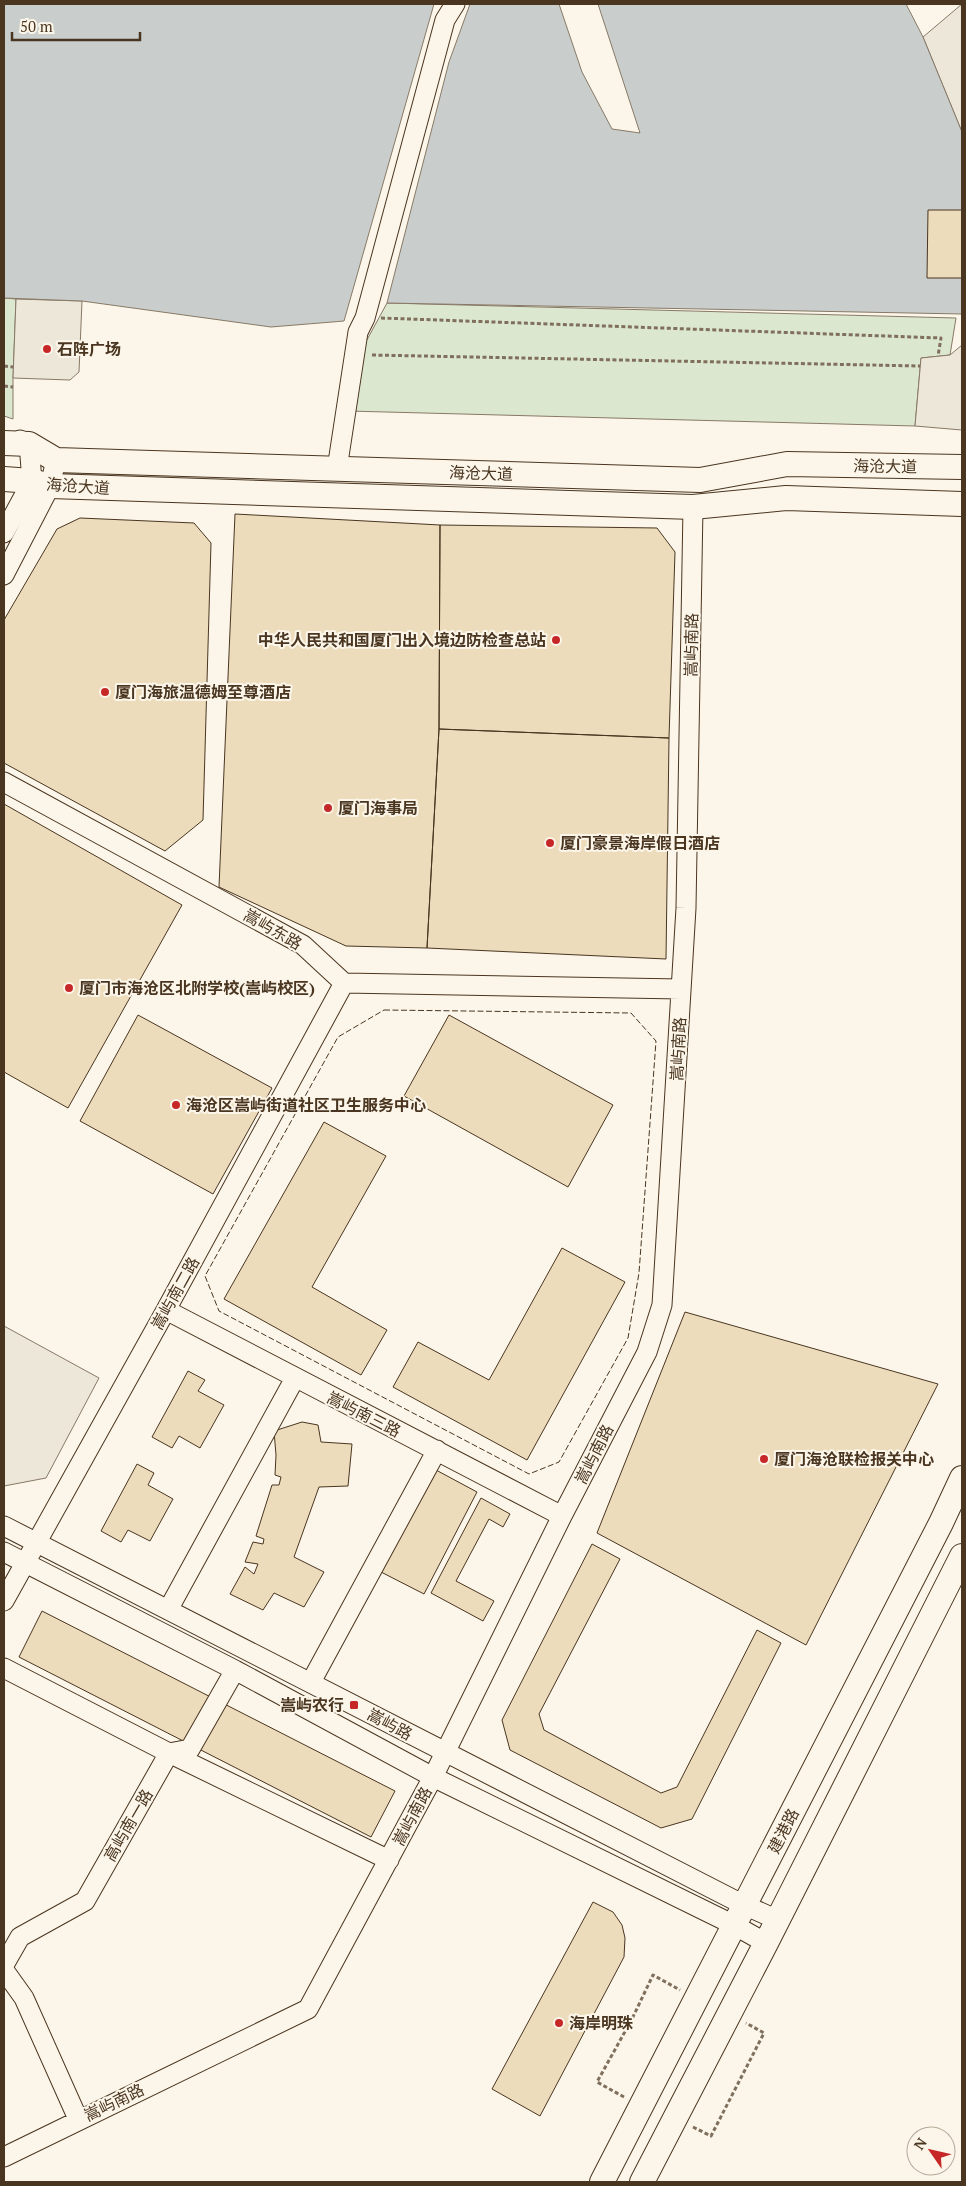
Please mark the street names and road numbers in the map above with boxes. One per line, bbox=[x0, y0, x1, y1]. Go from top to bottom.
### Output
street label: 海沧大道 bbox=[853, 454, 917, 478]
street label: 海沧大道 bbox=[449, 461, 513, 485]
street label: 海沧大道 bbox=[45, 473, 111, 499]
street label: 嵩屿南路 bbox=[679, 613, 703, 677]
street label: 嵩屿东路 bbox=[240, 903, 306, 955]
street label: 嵩屿南路 bbox=[665, 1016, 691, 1082]
street label: 嵩屿南二路 bbox=[146, 1253, 204, 1333]
street label: 嵩屿南三路 bbox=[323, 1386, 405, 1442]
street label: 嵩屿南路 bbox=[570, 1420, 618, 1488]
street label: 嵩屿路 bbox=[364, 1703, 416, 1745]
street label: 嵩屿南路 bbox=[387, 1783, 437, 1849]
street label: 高屿南一路 bbox=[98, 1785, 158, 1865]
street label: 建港路 bbox=[762, 1805, 804, 1857]
street label: 嵩屿南路 bbox=[80, 2078, 148, 2126]

